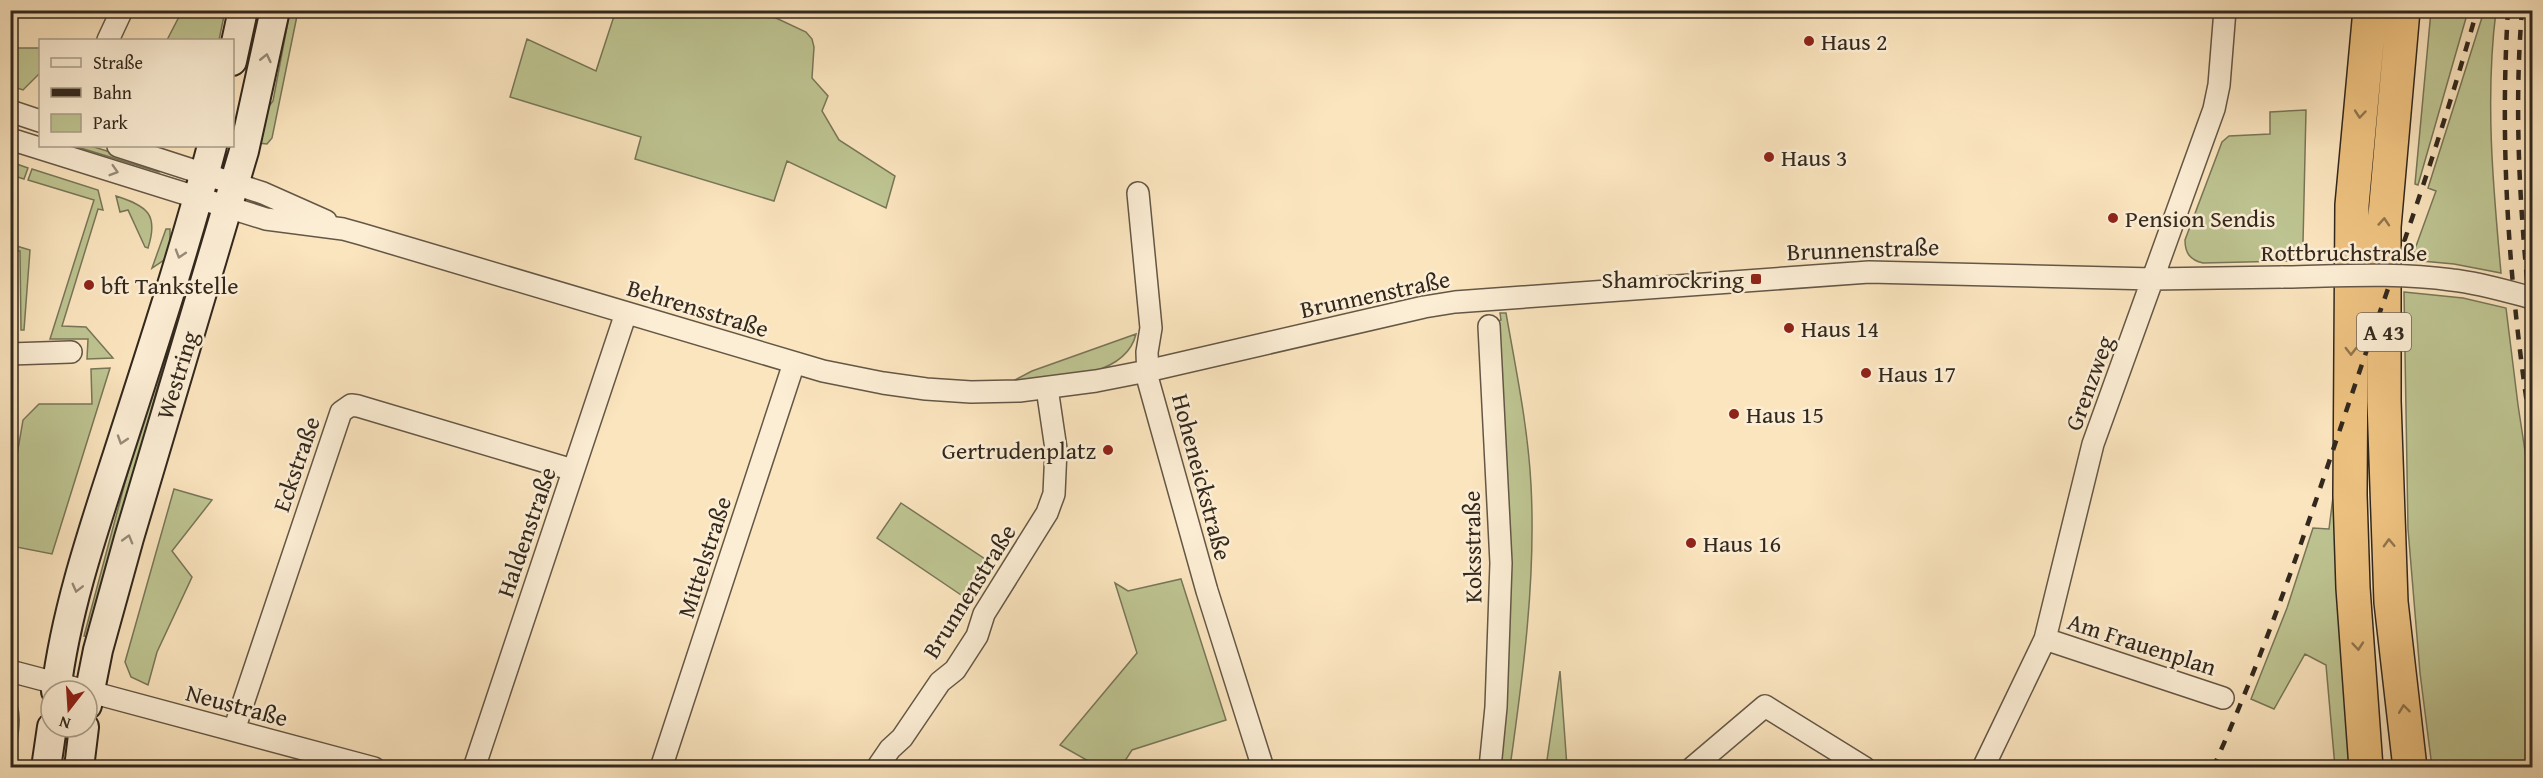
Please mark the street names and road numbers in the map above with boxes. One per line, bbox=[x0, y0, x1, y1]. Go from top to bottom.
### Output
street label: Brunnenstraße bbox=[1786, 229, 1940, 269]
street label: Rottbruchstraße bbox=[2261, 235, 2427, 270]
street label: Brunnenstraße bbox=[1297, 261, 1453, 327]
street label: Behrensstraße bbox=[623, 270, 773, 346]
road number: A 43 bbox=[2357, 313, 2411, 351]
street label: Westring bbox=[147, 326, 207, 424]
street label: Grenzweg bbox=[2056, 331, 2122, 435]
street label: Hoheneickstraße bbox=[1163, 390, 1241, 564]
street label: Eckstraße bbox=[263, 412, 329, 516]
street label: Haldenstraße bbox=[487, 462, 565, 602]
street label: Koksstraße bbox=[1454, 490, 1490, 604]
street label: Mittelstraße bbox=[668, 492, 740, 622]
street label: Brunnenstraße bbox=[914, 517, 1024, 665]
street label: Am Frauenplan bbox=[2063, 604, 2221, 685]
street label: Neustraße bbox=[182, 675, 292, 735]

